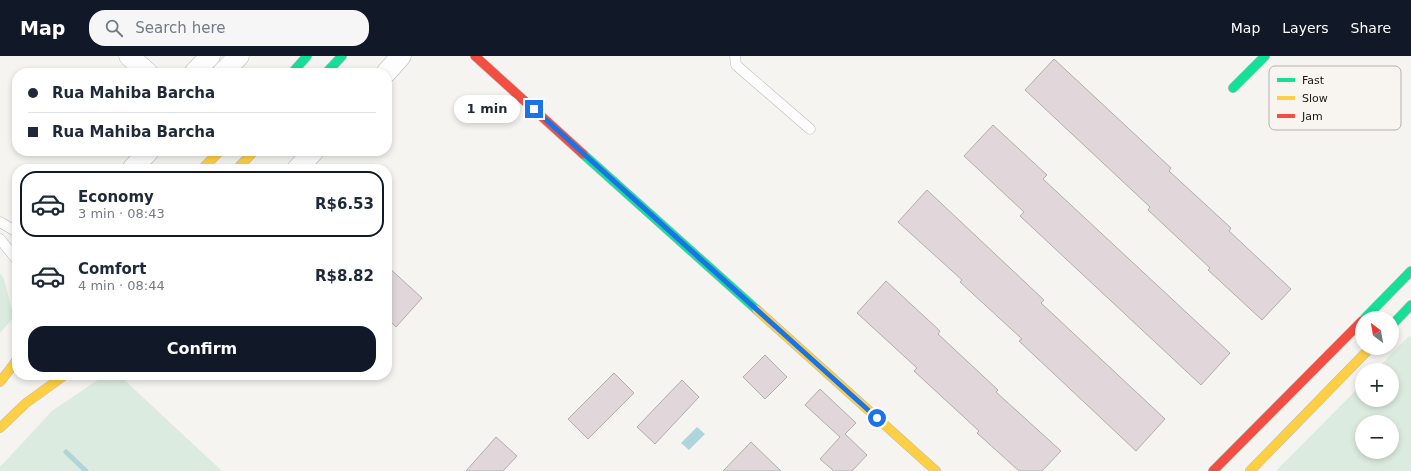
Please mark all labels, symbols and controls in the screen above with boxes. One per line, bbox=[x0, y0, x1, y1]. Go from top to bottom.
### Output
search box bbox=[89, 10, 369, 46]
text: Map bbox=[20, 17, 65, 39]
icon: search bbox=[103, 17, 125, 39]
text: Search here bbox=[135, 19, 225, 37]
text: Map bbox=[1231, 20, 1260, 36]
text: Layers bbox=[1282, 20, 1329, 36]
text: Share bbox=[1351, 20, 1391, 36]
legend bbox=[1269, 66, 1401, 130]
text: Fast bbox=[1302, 74, 1325, 87]
text: Rua Mahiba Barcha bbox=[52, 84, 215, 102]
text: Slow bbox=[1302, 92, 1328, 105]
callout: 1 min bbox=[454, 95, 520, 123]
route end bbox=[525, 100, 543, 118]
text: 1 min bbox=[467, 101, 507, 116]
text: Jam bbox=[1301, 110, 1323, 123]
text: Rua Mahiba Barcha bbox=[52, 123, 215, 141]
icon: car bbox=[30, 186, 66, 222]
text: Economy bbox=[78, 188, 154, 206]
text: R$6.53 bbox=[315, 195, 374, 213]
text: 3 min · 08:43 bbox=[78, 206, 165, 221]
icon: car bbox=[30, 258, 66, 294]
text: Comfort bbox=[78, 260, 146, 278]
text: R$8.82 bbox=[315, 267, 374, 285]
text: 4 min · 08:44 bbox=[78, 278, 165, 293]
north arrow bbox=[1355, 311, 1399, 355]
map controls bbox=[1355, 311, 1399, 459]
button: Confirm bbox=[28, 326, 376, 372]
button: + bbox=[1355, 363, 1399, 407]
route start bbox=[868, 409, 886, 427]
button: − bbox=[1355, 415, 1399, 459]

